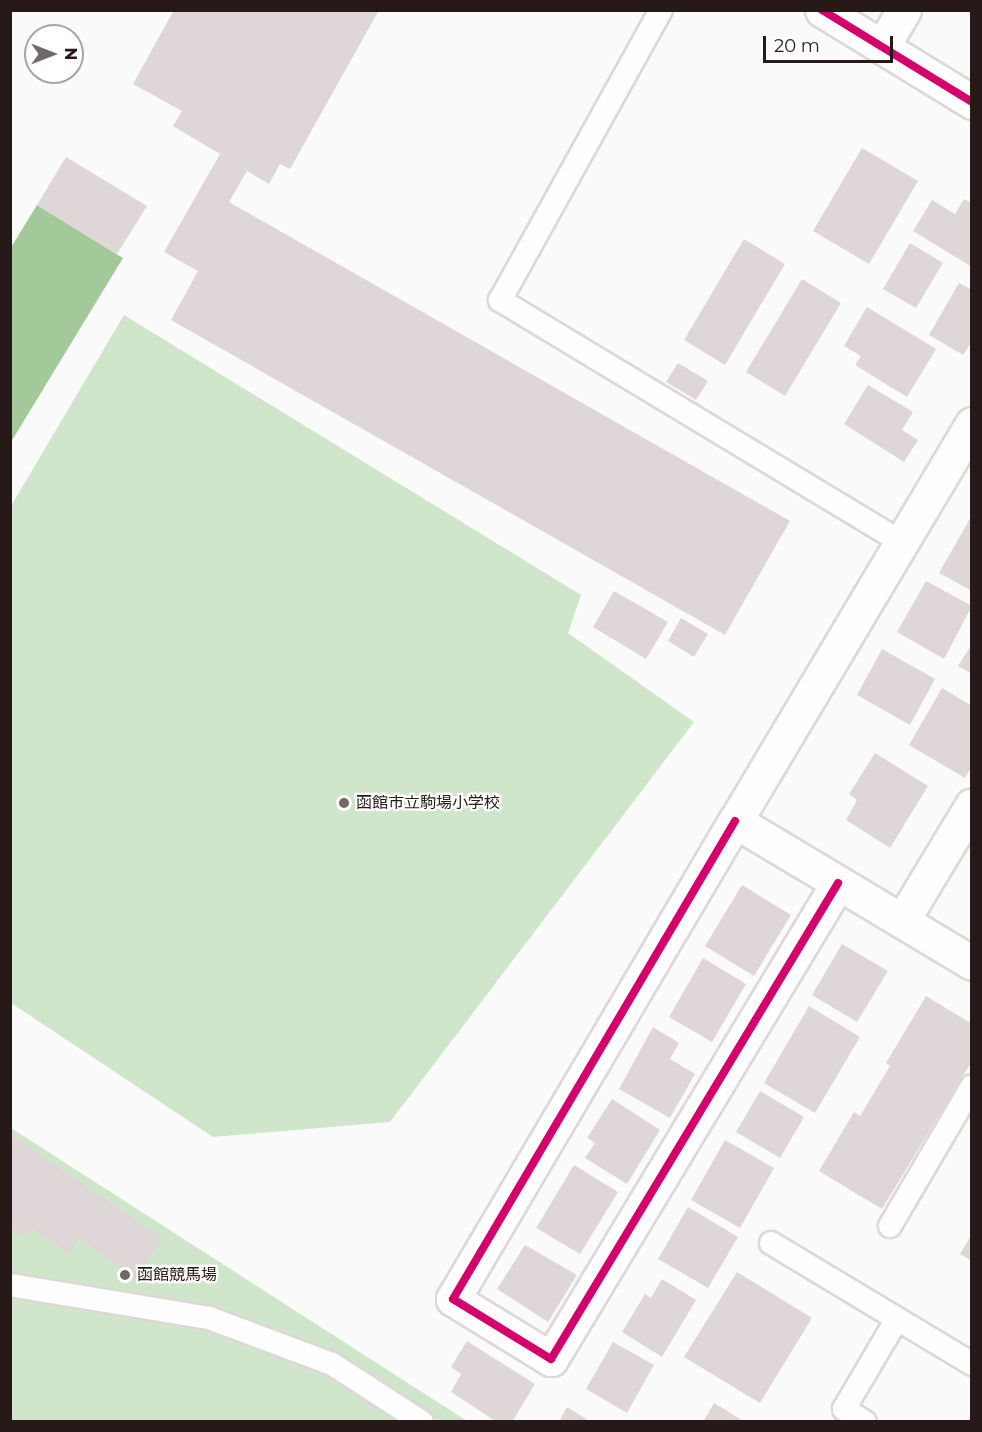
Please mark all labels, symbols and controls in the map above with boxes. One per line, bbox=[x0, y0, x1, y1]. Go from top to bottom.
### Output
north arrow bbox=[24, 24, 84, 84]
scale bar bbox=[766, 24, 896, 62]
text: 20 m bbox=[774, 35, 820, 57]
text: N bbox=[61, 48, 80, 60]
place label: 函館市立駒場小学校 bbox=[356, 793, 500, 813]
marker: 函館市立駒場小学校 bbox=[337, 796, 351, 810]
place label: 函館競馬場 bbox=[137, 1265, 217, 1285]
marker: 函館競馬場 bbox=[118, 1268, 132, 1282]

